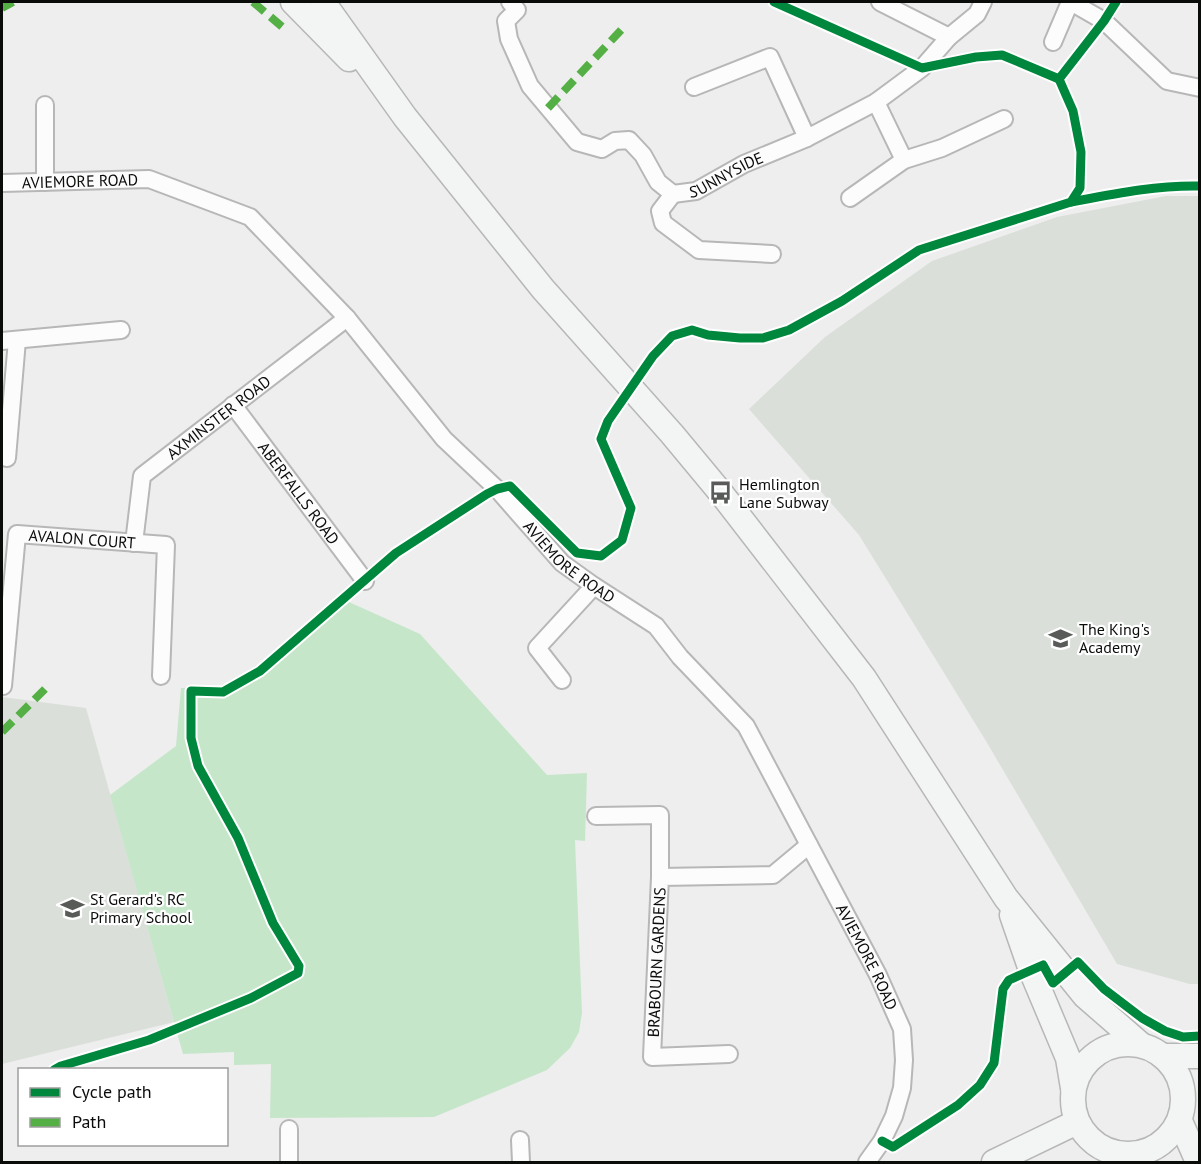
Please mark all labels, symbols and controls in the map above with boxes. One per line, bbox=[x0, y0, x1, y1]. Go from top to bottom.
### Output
street label: SUNNYSIDE bbox=[688, 147, 766, 202]
street label: AVIEMORE ROAD bbox=[22, 169, 138, 192]
street label: AXMINSTER ROAD bbox=[162, 371, 274, 463]
street label: ABERFALLS ROAD bbox=[254, 438, 344, 548]
place label: Hemlington Lane Subway bbox=[739, 474, 829, 512]
bus stop icon: Hemlington Lane Subway bbox=[708, 480, 734, 506]
street label: AVIEMORE ROAD bbox=[519, 516, 619, 607]
street label: AVALON COURT bbox=[28, 525, 136, 553]
place label: The King's Academy bbox=[1079, 619, 1150, 657]
school or university icon: The King's Academy bbox=[1048, 625, 1074, 651]
street label: BRABOURN GARDENS bbox=[643, 887, 670, 1038]
place label: St Gerard's RC Primary School bbox=[90, 889, 192, 927]
school or university icon: St Gerard's RC Primary School bbox=[59, 895, 85, 921]
street label: AVIEMORE ROAD bbox=[832, 900, 902, 1013]
legend bbox=[18, 1068, 228, 1146]
text: Cycle path bbox=[72, 1080, 152, 1103]
text: Path bbox=[72, 1110, 106, 1133]

